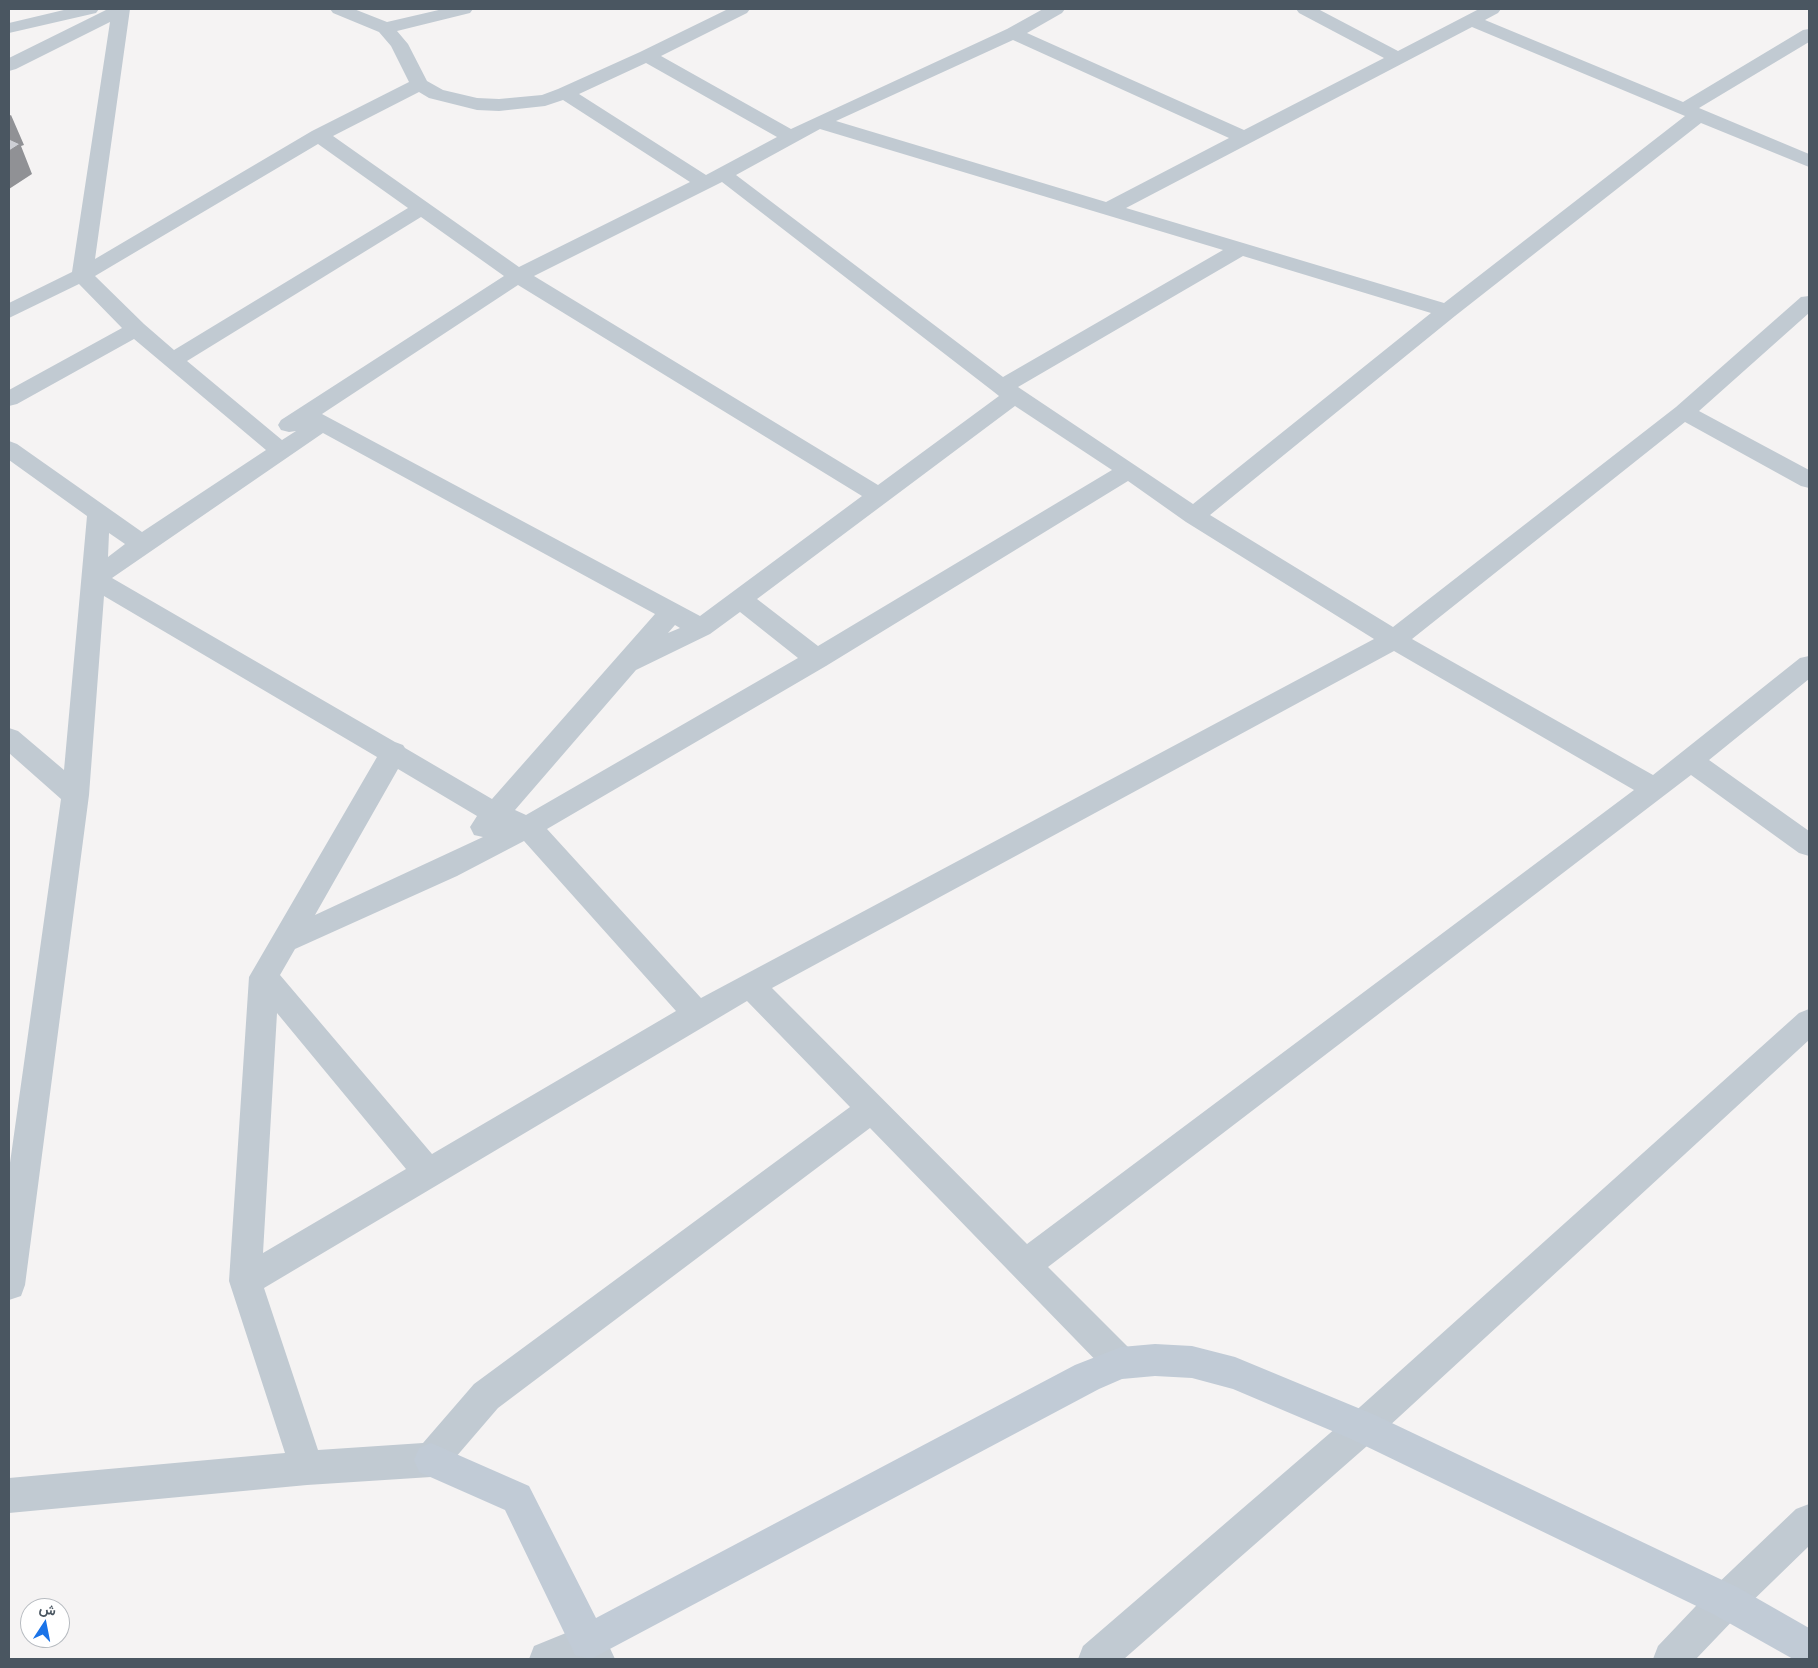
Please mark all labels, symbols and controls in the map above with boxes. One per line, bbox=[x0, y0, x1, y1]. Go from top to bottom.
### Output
north arrow bbox=[20, 1598, 70, 1648]
text: ش bbox=[38, 1600, 57, 1619]

